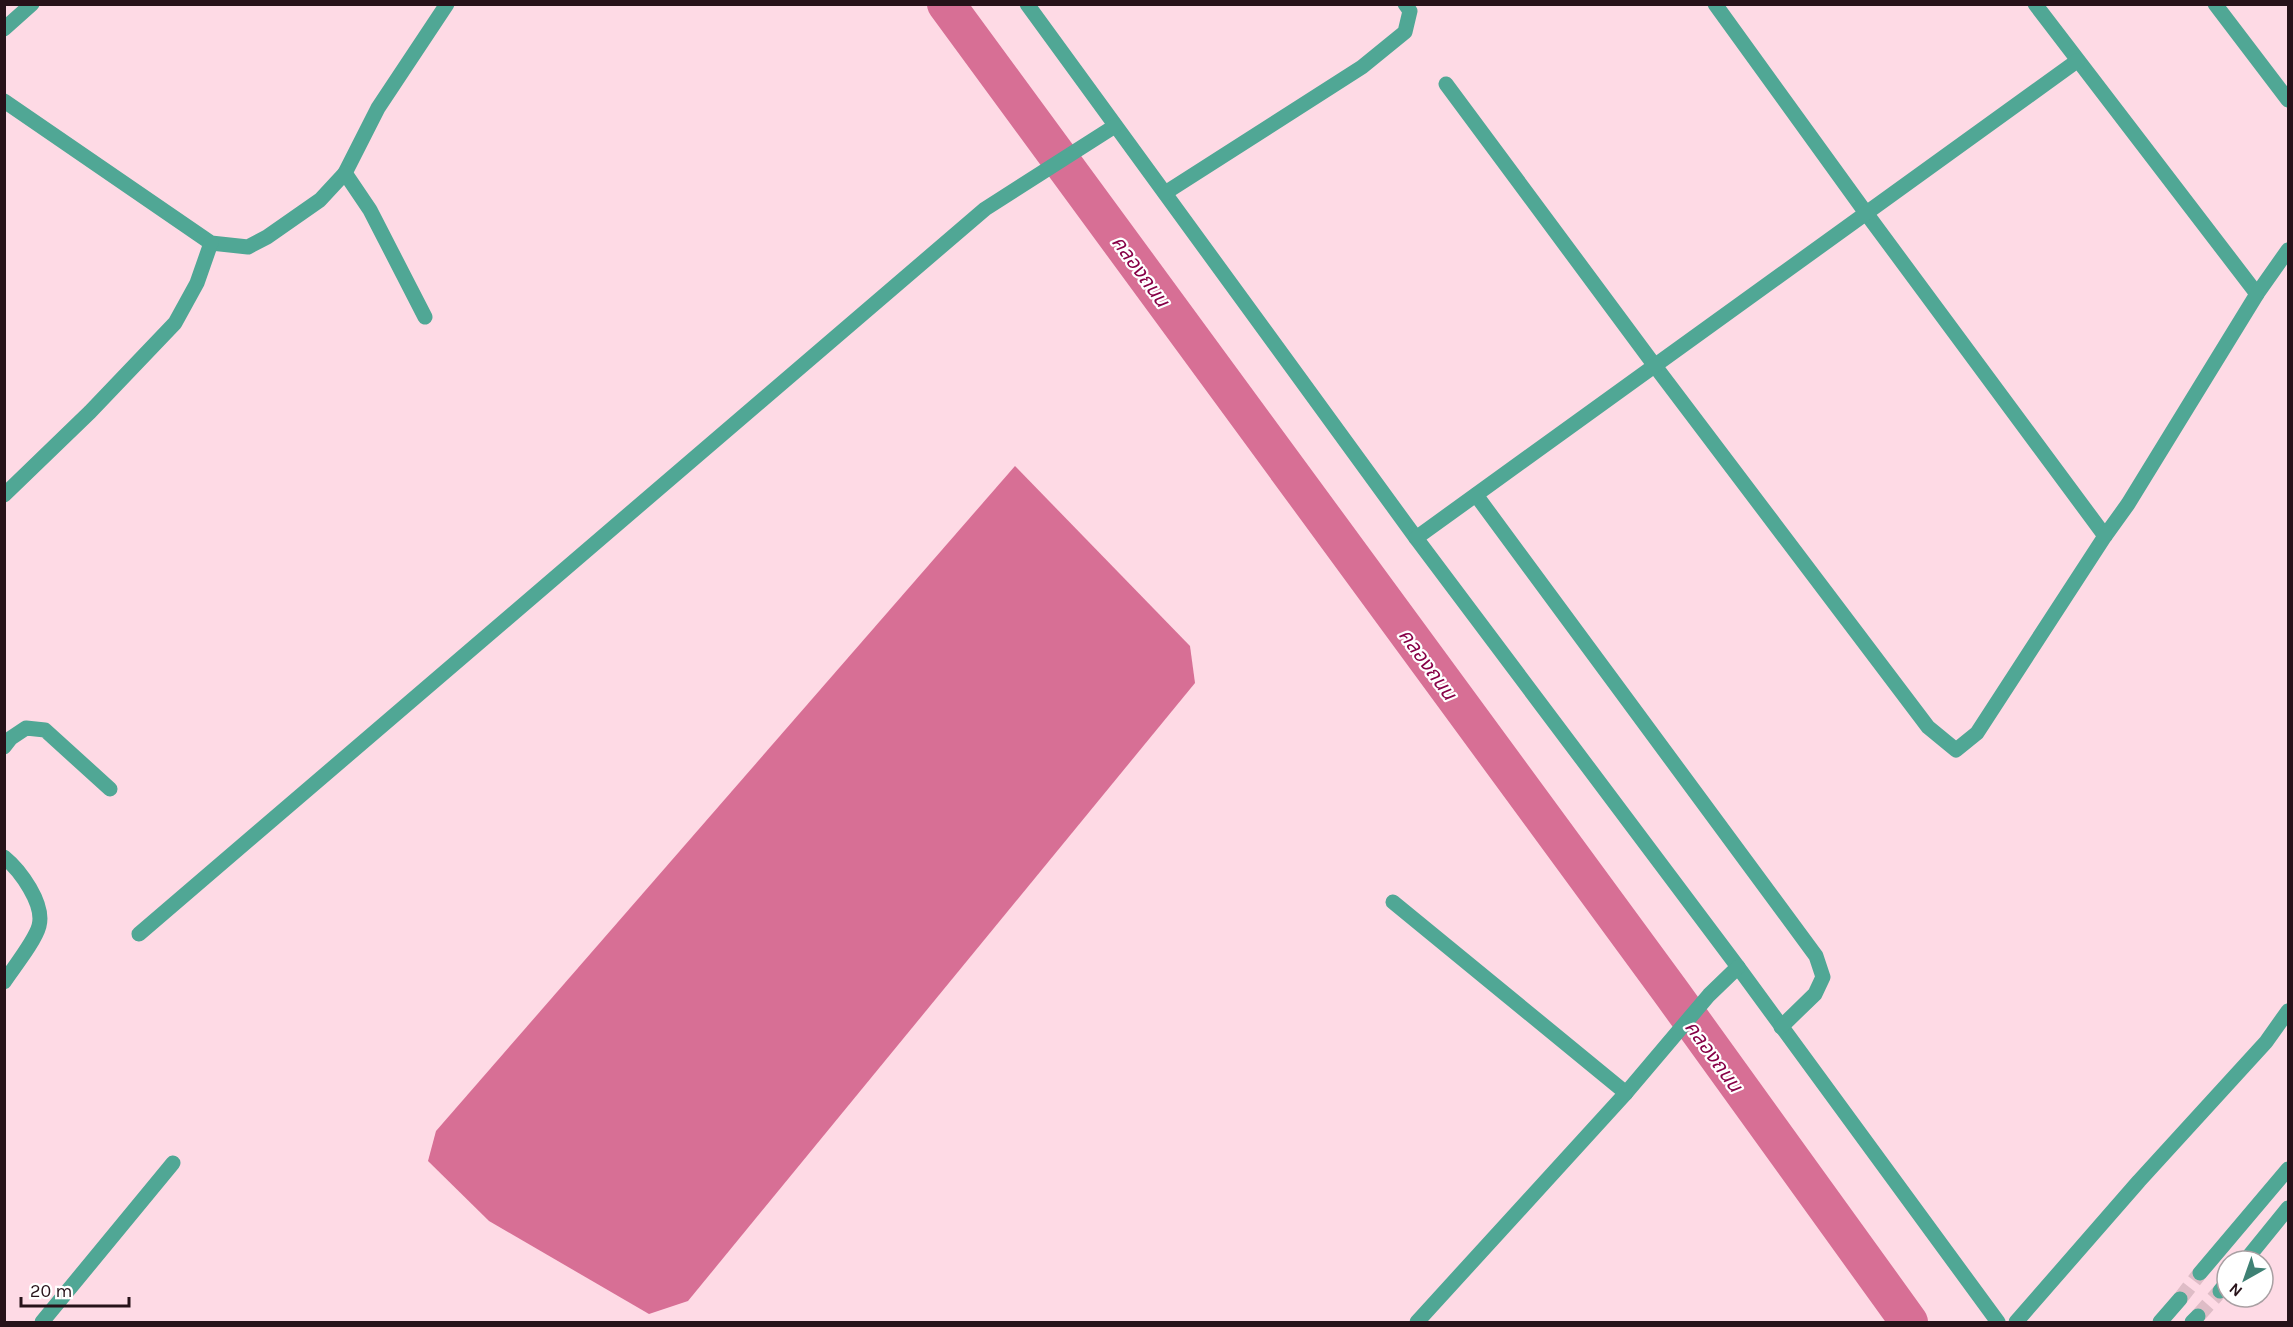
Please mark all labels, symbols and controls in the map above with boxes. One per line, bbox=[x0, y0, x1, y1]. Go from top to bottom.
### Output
water label: คลองถนน bbox=[1107, 231, 1175, 313]
water label: คลองถนน bbox=[1394, 624, 1462, 706]
water label: คลองถนน bbox=[1680, 1016, 1748, 1098]
north arrow bbox=[2215, 1249, 2275, 1309]
scale bar bbox=[21, 1270, 129, 1308]
text: N bbox=[2225, 1279, 2246, 1301]
text: 20 m bbox=[30, 1280, 72, 1302]

